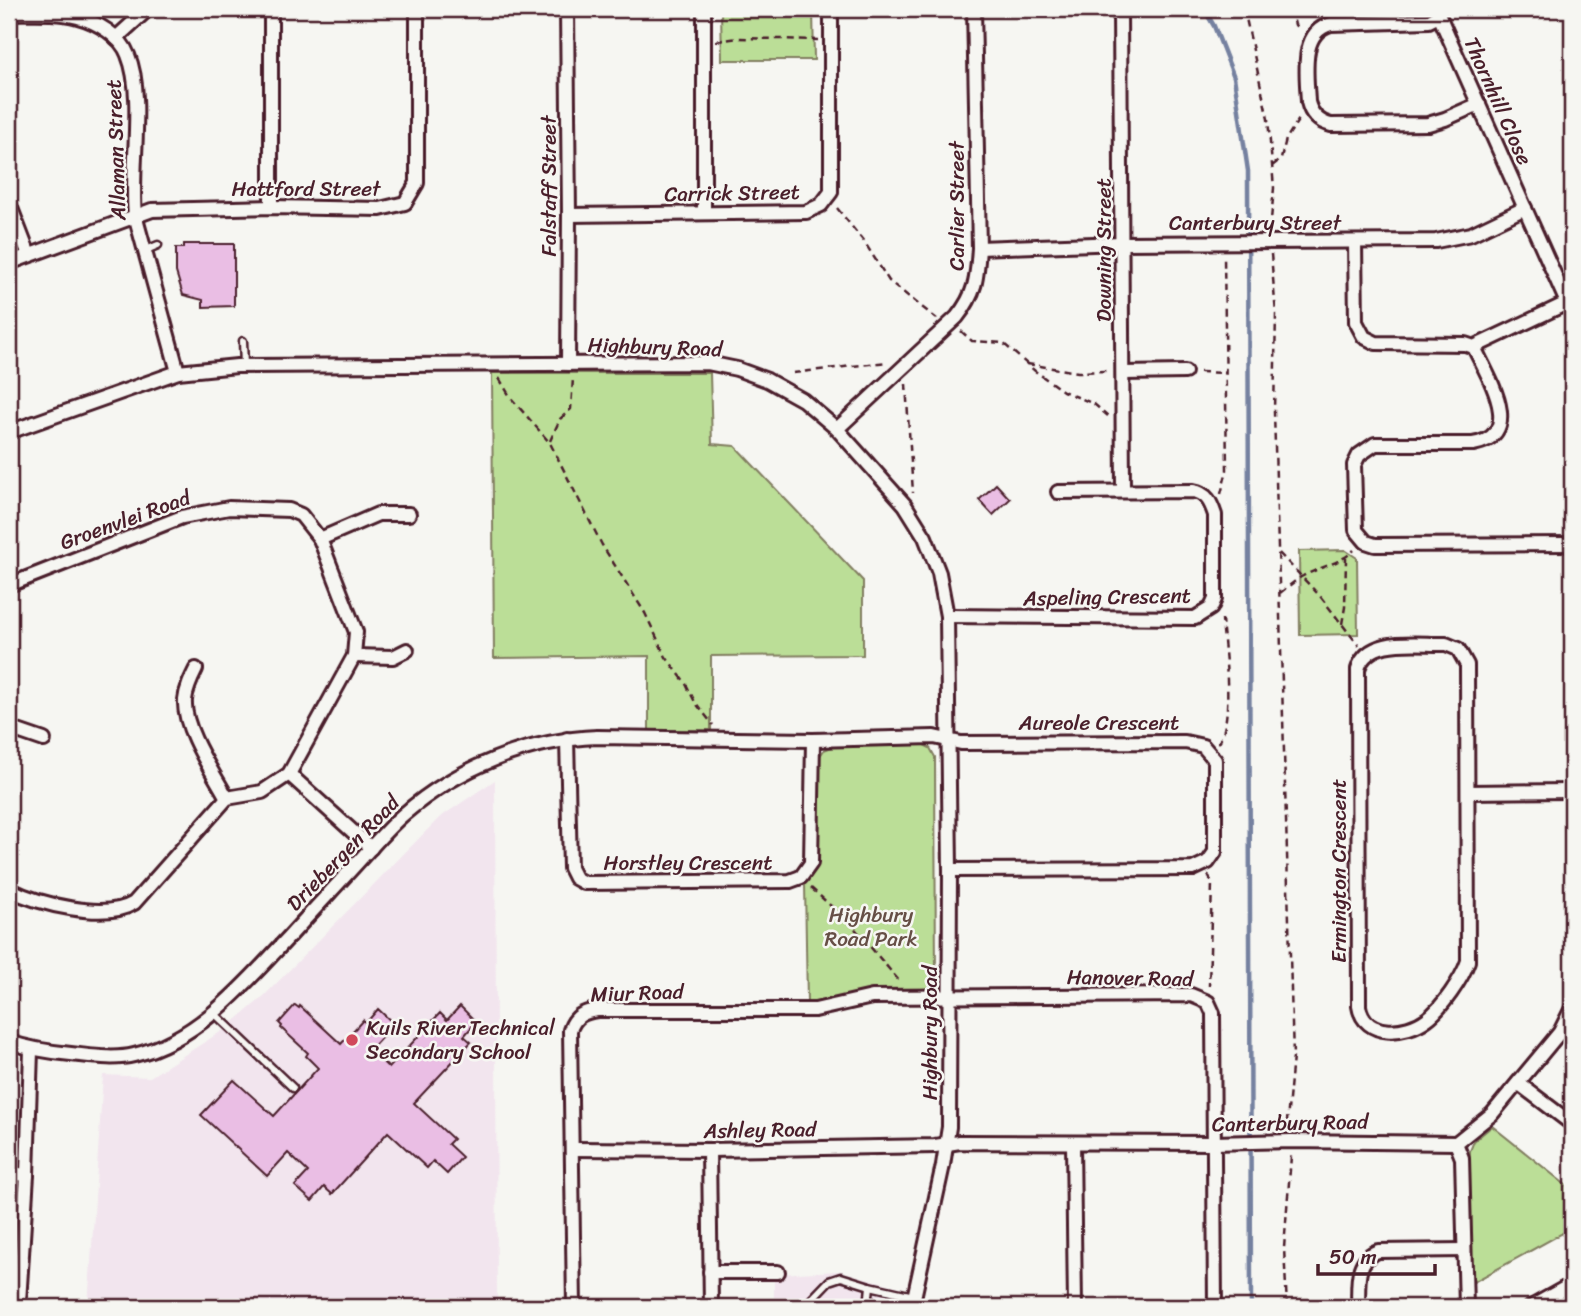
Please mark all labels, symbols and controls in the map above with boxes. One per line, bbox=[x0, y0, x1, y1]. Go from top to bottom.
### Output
street label: Thornhill Close bbox=[1453, 30, 1543, 172]
street label: Allaman Street bbox=[95, 79, 137, 222]
street label: Falstaff Street bbox=[530, 114, 568, 257]
street label: Carlier Street bbox=[938, 140, 976, 271]
street label: Hattford Street bbox=[232, 170, 382, 208]
street label: Carrick Street bbox=[664, 173, 800, 213]
street label: Downing Street bbox=[1085, 178, 1123, 322]
street label: Canterbury Street bbox=[1169, 204, 1343, 242]
street label: Highbury Road bbox=[587, 326, 725, 368]
street label: Groenvlei Road bbox=[54, 478, 198, 561]
street label: Aspeling Crescent bbox=[1022, 577, 1191, 617]
street label: Aureole Crescent bbox=[1018, 704, 1179, 742]
street label: Ermington Crescent bbox=[1320, 779, 1358, 963]
street label: Driebergen Road bbox=[277, 784, 410, 920]
street label: Horstley Crescent bbox=[604, 844, 772, 882]
park label: Highbury Road Park bbox=[824, 896, 918, 958]
street label: Hanover Road bbox=[1066, 958, 1195, 998]
street label: Highbury Road bbox=[911, 964, 949, 1100]
street label: Miur Road bbox=[590, 972, 686, 1014]
place label: Kuils River Technical Secondary School bbox=[366, 1009, 556, 1071]
marker: Kuils River Technical Secondary School bbox=[344, 1032, 360, 1048]
street label: Canterbury Road bbox=[1212, 1103, 1370, 1143]
street label: Ashley Road bbox=[702, 1110, 819, 1150]
scale bar bbox=[1318, 1232, 1436, 1276]
text: 50 m bbox=[1329, 1238, 1377, 1276]

